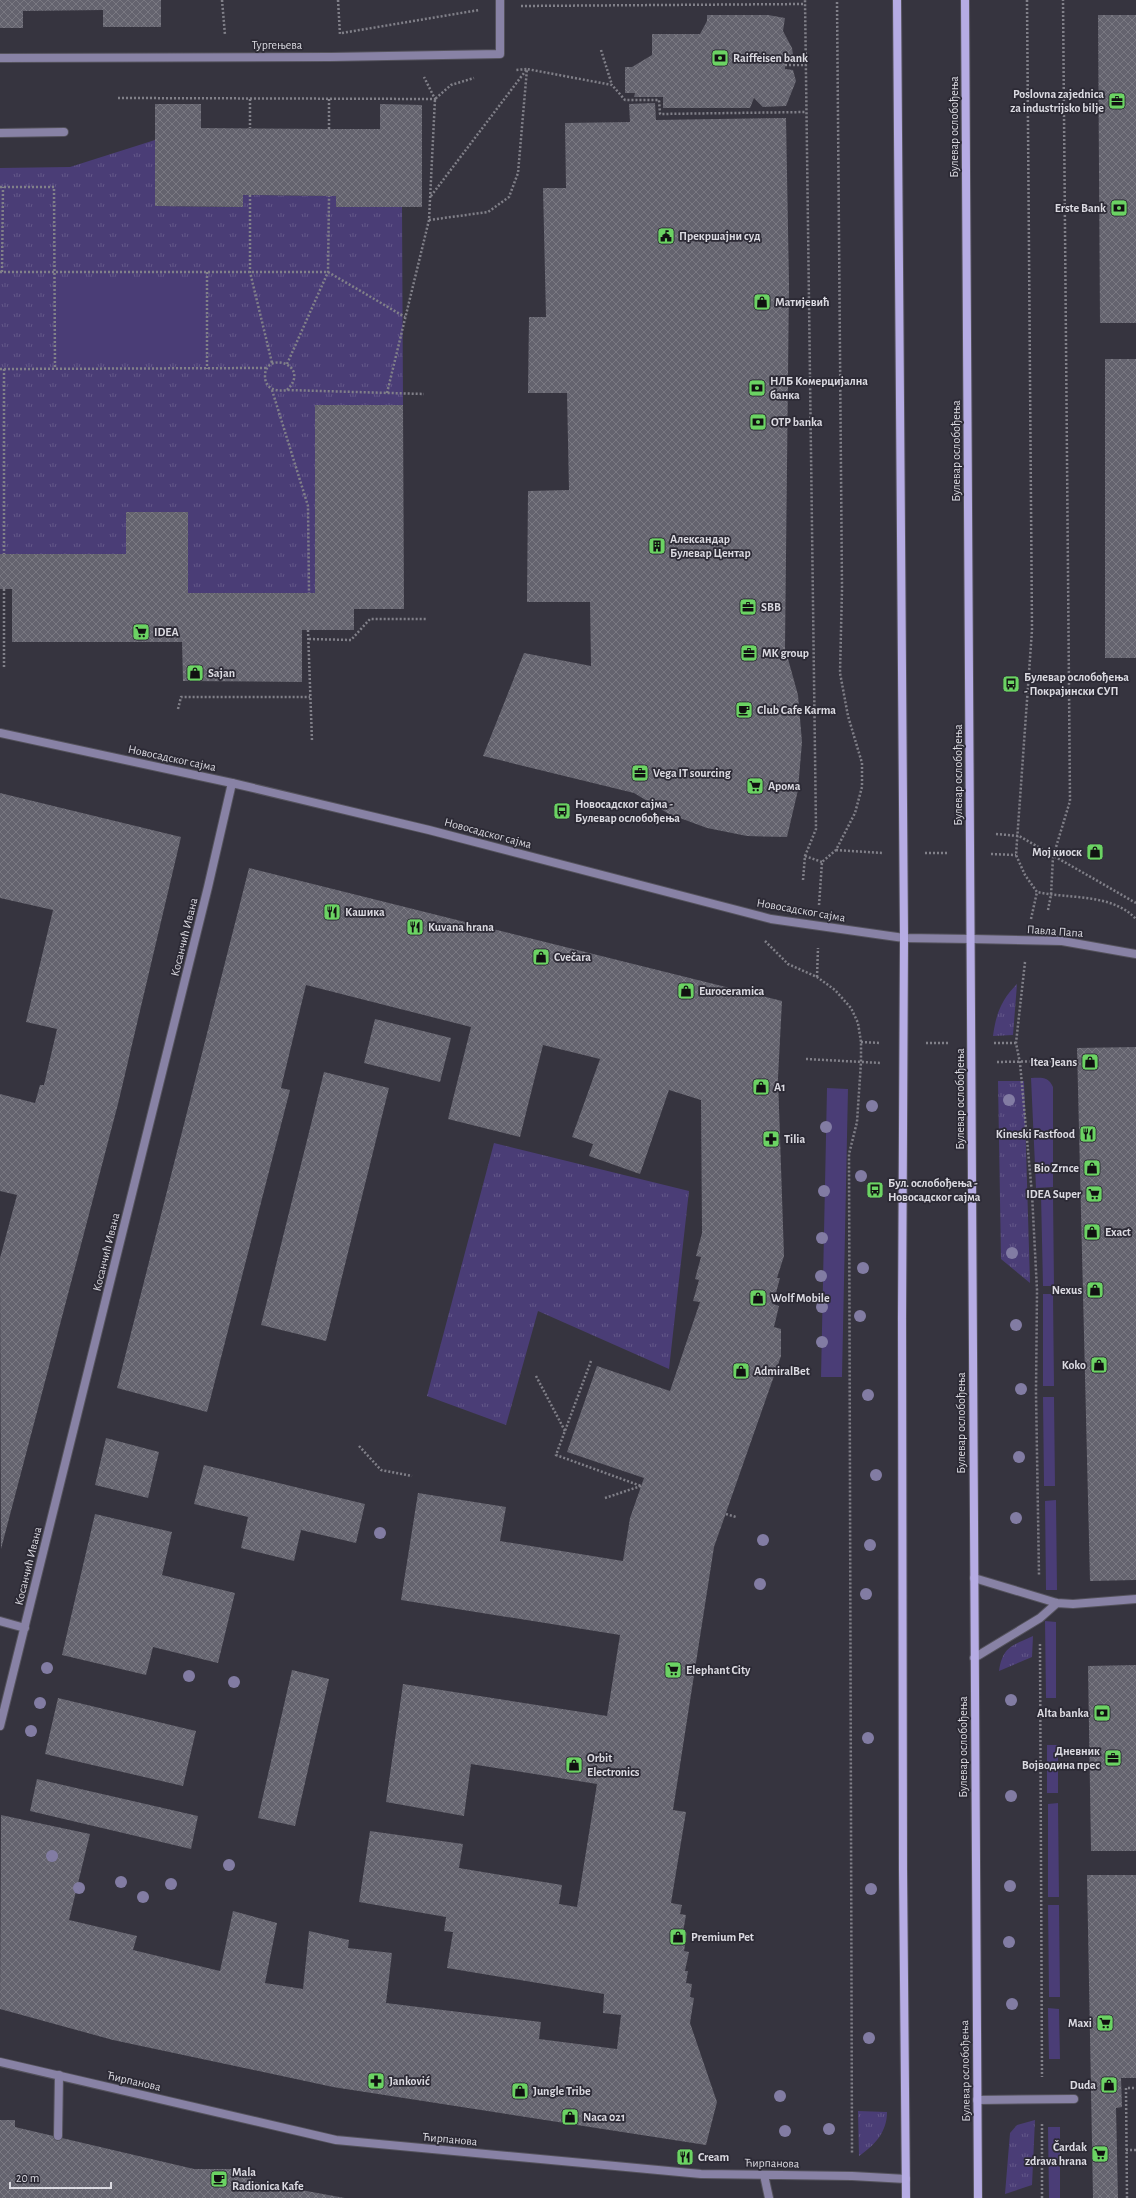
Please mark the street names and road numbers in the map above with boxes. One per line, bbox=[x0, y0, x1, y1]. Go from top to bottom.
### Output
street label: Тургењева bbox=[252, 39, 303, 52]
street label: Булевар ослобођења bbox=[948, 76, 961, 178]
street label: Булевар ослобођења bbox=[950, 400, 963, 502]
street label: Булевар ослобођења bbox=[952, 724, 965, 826]
street label: Новосадског сајма bbox=[127, 743, 218, 774]
street label: Новосадског сајма bbox=[443, 816, 533, 852]
street label: Косанчић Ивана bbox=[168, 896, 200, 977]
street label: Новосадског сајма bbox=[756, 896, 847, 925]
street label: Павла Папа bbox=[1026, 923, 1084, 939]
street label: Булевар ослобођења bbox=[954, 1048, 967, 1150]
street label: Косанчић Ивана bbox=[90, 1211, 122, 1292]
street label: Булевар ослобођења bbox=[955, 1372, 968, 1474]
street label: Косанчић Ивана bbox=[12, 1525, 44, 1606]
street label: Булевар ослобођења bbox=[957, 1696, 970, 1798]
street label: Булевар ослобођења bbox=[958, 2020, 973, 2122]
street label: Ћирпанова bbox=[106, 2069, 163, 2093]
street label: Ћирпанова bbox=[422, 2131, 478, 2147]
street label: Ћирпанова bbox=[744, 2157, 800, 2169]

